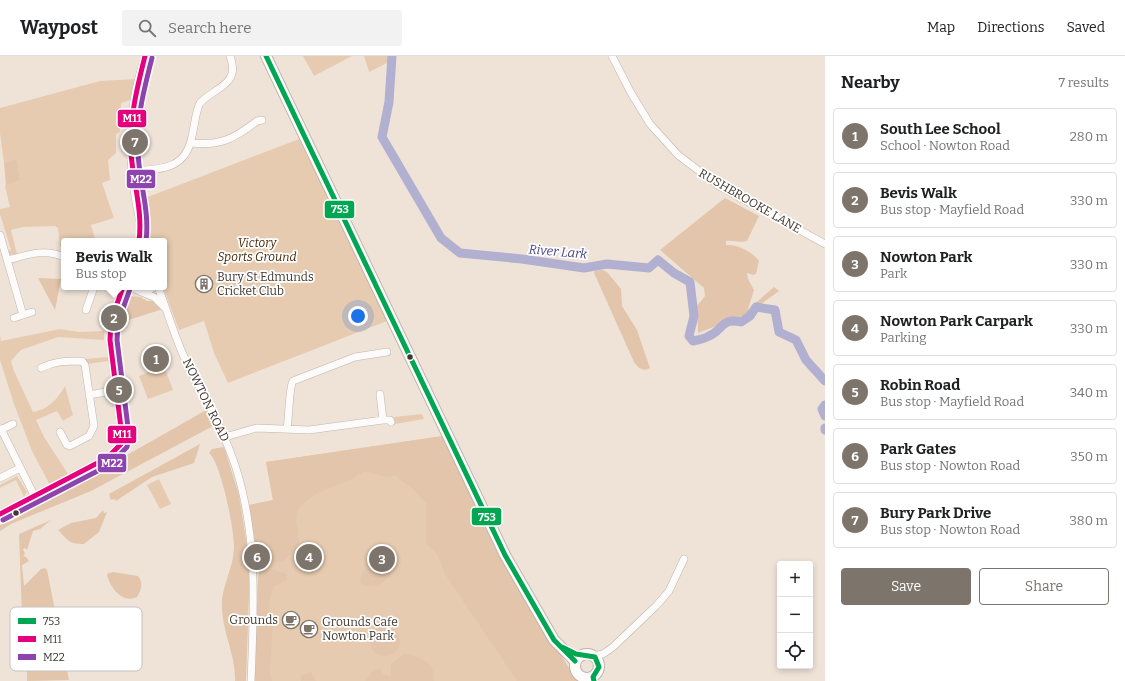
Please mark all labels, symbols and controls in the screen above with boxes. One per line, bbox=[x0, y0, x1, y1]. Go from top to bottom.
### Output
search box bbox=[122, 10, 402, 46]
text: Waypost bbox=[20, 16, 98, 39]
icon: search bbox=[136, 17, 158, 39]
text: Search here bbox=[168, 19, 251, 37]
text: Map bbox=[927, 19, 955, 36]
text: Directions bbox=[977, 19, 1045, 36]
text: Saved bbox=[1067, 19, 1105, 36]
text: Nearby bbox=[841, 72, 900, 93]
text: 7 results bbox=[1059, 75, 1109, 90]
line badge: M11 bbox=[117, 109, 147, 128]
text: M11 bbox=[122, 112, 142, 125]
text: South Lee School bbox=[880, 120, 1001, 138]
pin: 7 bbox=[122, 127, 148, 157]
text: 1 bbox=[852, 129, 858, 144]
text: 280 m bbox=[1070, 129, 1108, 144]
text: School · Nowton Road bbox=[880, 138, 1010, 153]
street label: RUSHBROOKE LANE bbox=[696, 166, 804, 236]
line badge: M22 bbox=[126, 169, 156, 189]
text: M22 bbox=[130, 173, 152, 186]
text: Bevis Walk bbox=[880, 184, 957, 202]
text: 2 bbox=[851, 193, 859, 208]
text: 330 m bbox=[1070, 193, 1108, 208]
line badge: 753 bbox=[324, 200, 355, 219]
text: Bus stop · Mayfield Road bbox=[880, 202, 1024, 217]
text: 753 bbox=[331, 203, 349, 216]
park label: Victory Sports Ground bbox=[217, 236, 297, 264]
popup bbox=[61, 238, 167, 290]
water label: River Lark bbox=[528, 241, 589, 262]
text: Bevis Walk bbox=[76, 248, 152, 266]
text: Nowton Park bbox=[880, 248, 972, 266]
text: 3 bbox=[851, 257, 859, 272]
text: 330 m bbox=[1070, 257, 1108, 272]
text: Bus stop bbox=[76, 266, 127, 281]
text: Park bbox=[880, 266, 907, 281]
place label: Bury St Edmunds Cricket Club bbox=[217, 270, 314, 298]
building icon: Bury St Edmunds Cricket Club bbox=[194, 274, 214, 294]
pin: 2 bbox=[101, 303, 127, 333]
your location bbox=[348, 306, 368, 326]
text: Nowton Park Carpark bbox=[880, 312, 1033, 330]
text: 4 bbox=[851, 321, 859, 336]
text: 330 m bbox=[1070, 321, 1108, 336]
text: Parking bbox=[880, 330, 927, 345]
pin: 1 bbox=[143, 344, 169, 374]
unlabelled marker bbox=[405, 352, 415, 362]
street label: NOWTON ROAD bbox=[180, 356, 232, 444]
pin: 5 bbox=[106, 375, 132, 405]
text: Robin Road bbox=[880, 376, 960, 394]
text: 5 bbox=[851, 385, 859, 400]
text: 340 m bbox=[1070, 385, 1108, 400]
text: Bus stop · Mayfield Road bbox=[880, 394, 1024, 409]
line badge: M11 bbox=[107, 425, 137, 444]
text: M11 bbox=[112, 428, 132, 441]
text: Park Gates bbox=[880, 440, 956, 458]
text: 6 bbox=[851, 449, 859, 464]
text: 350 m bbox=[1070, 449, 1108, 464]
line badge: M22 bbox=[97, 453, 127, 473]
text: M22 bbox=[101, 457, 123, 470]
text: Bus stop · Nowton Road bbox=[880, 458, 1020, 473]
text: Bury Park Drive bbox=[880, 504, 991, 522]
line badge: 753 bbox=[471, 507, 502, 526]
unlabelled marker bbox=[11, 508, 21, 518]
text: 753 bbox=[478, 511, 496, 524]
text: 7 bbox=[852, 513, 859, 528]
text: 380 m bbox=[1069, 513, 1108, 528]
text: Bus stop · Nowton Road bbox=[880, 522, 1020, 537]
pin: 6 bbox=[244, 542, 270, 572]
pin: 4 bbox=[296, 542, 322, 572]
pin: 3 bbox=[369, 544, 395, 574]
map controls bbox=[777, 561, 813, 669]
button: + bbox=[777, 561, 813, 597]
button: Save bbox=[841, 568, 971, 605]
button: Share bbox=[979, 568, 1109, 605]
button: − bbox=[777, 597, 813, 633]
legend bbox=[10, 607, 142, 671]
cafe icon: Grounds bbox=[281, 610, 301, 630]
place label: Grounds bbox=[229, 613, 278, 627]
text: 753 bbox=[43, 615, 60, 628]
place label: Grounds Cafe Nowton Park bbox=[322, 615, 398, 643]
cafe icon: Grounds Cafe Nowton Park bbox=[299, 619, 319, 639]
text: M11 bbox=[43, 633, 62, 646]
button: locate bbox=[777, 633, 813, 669]
text: M22 bbox=[43, 651, 65, 664]

